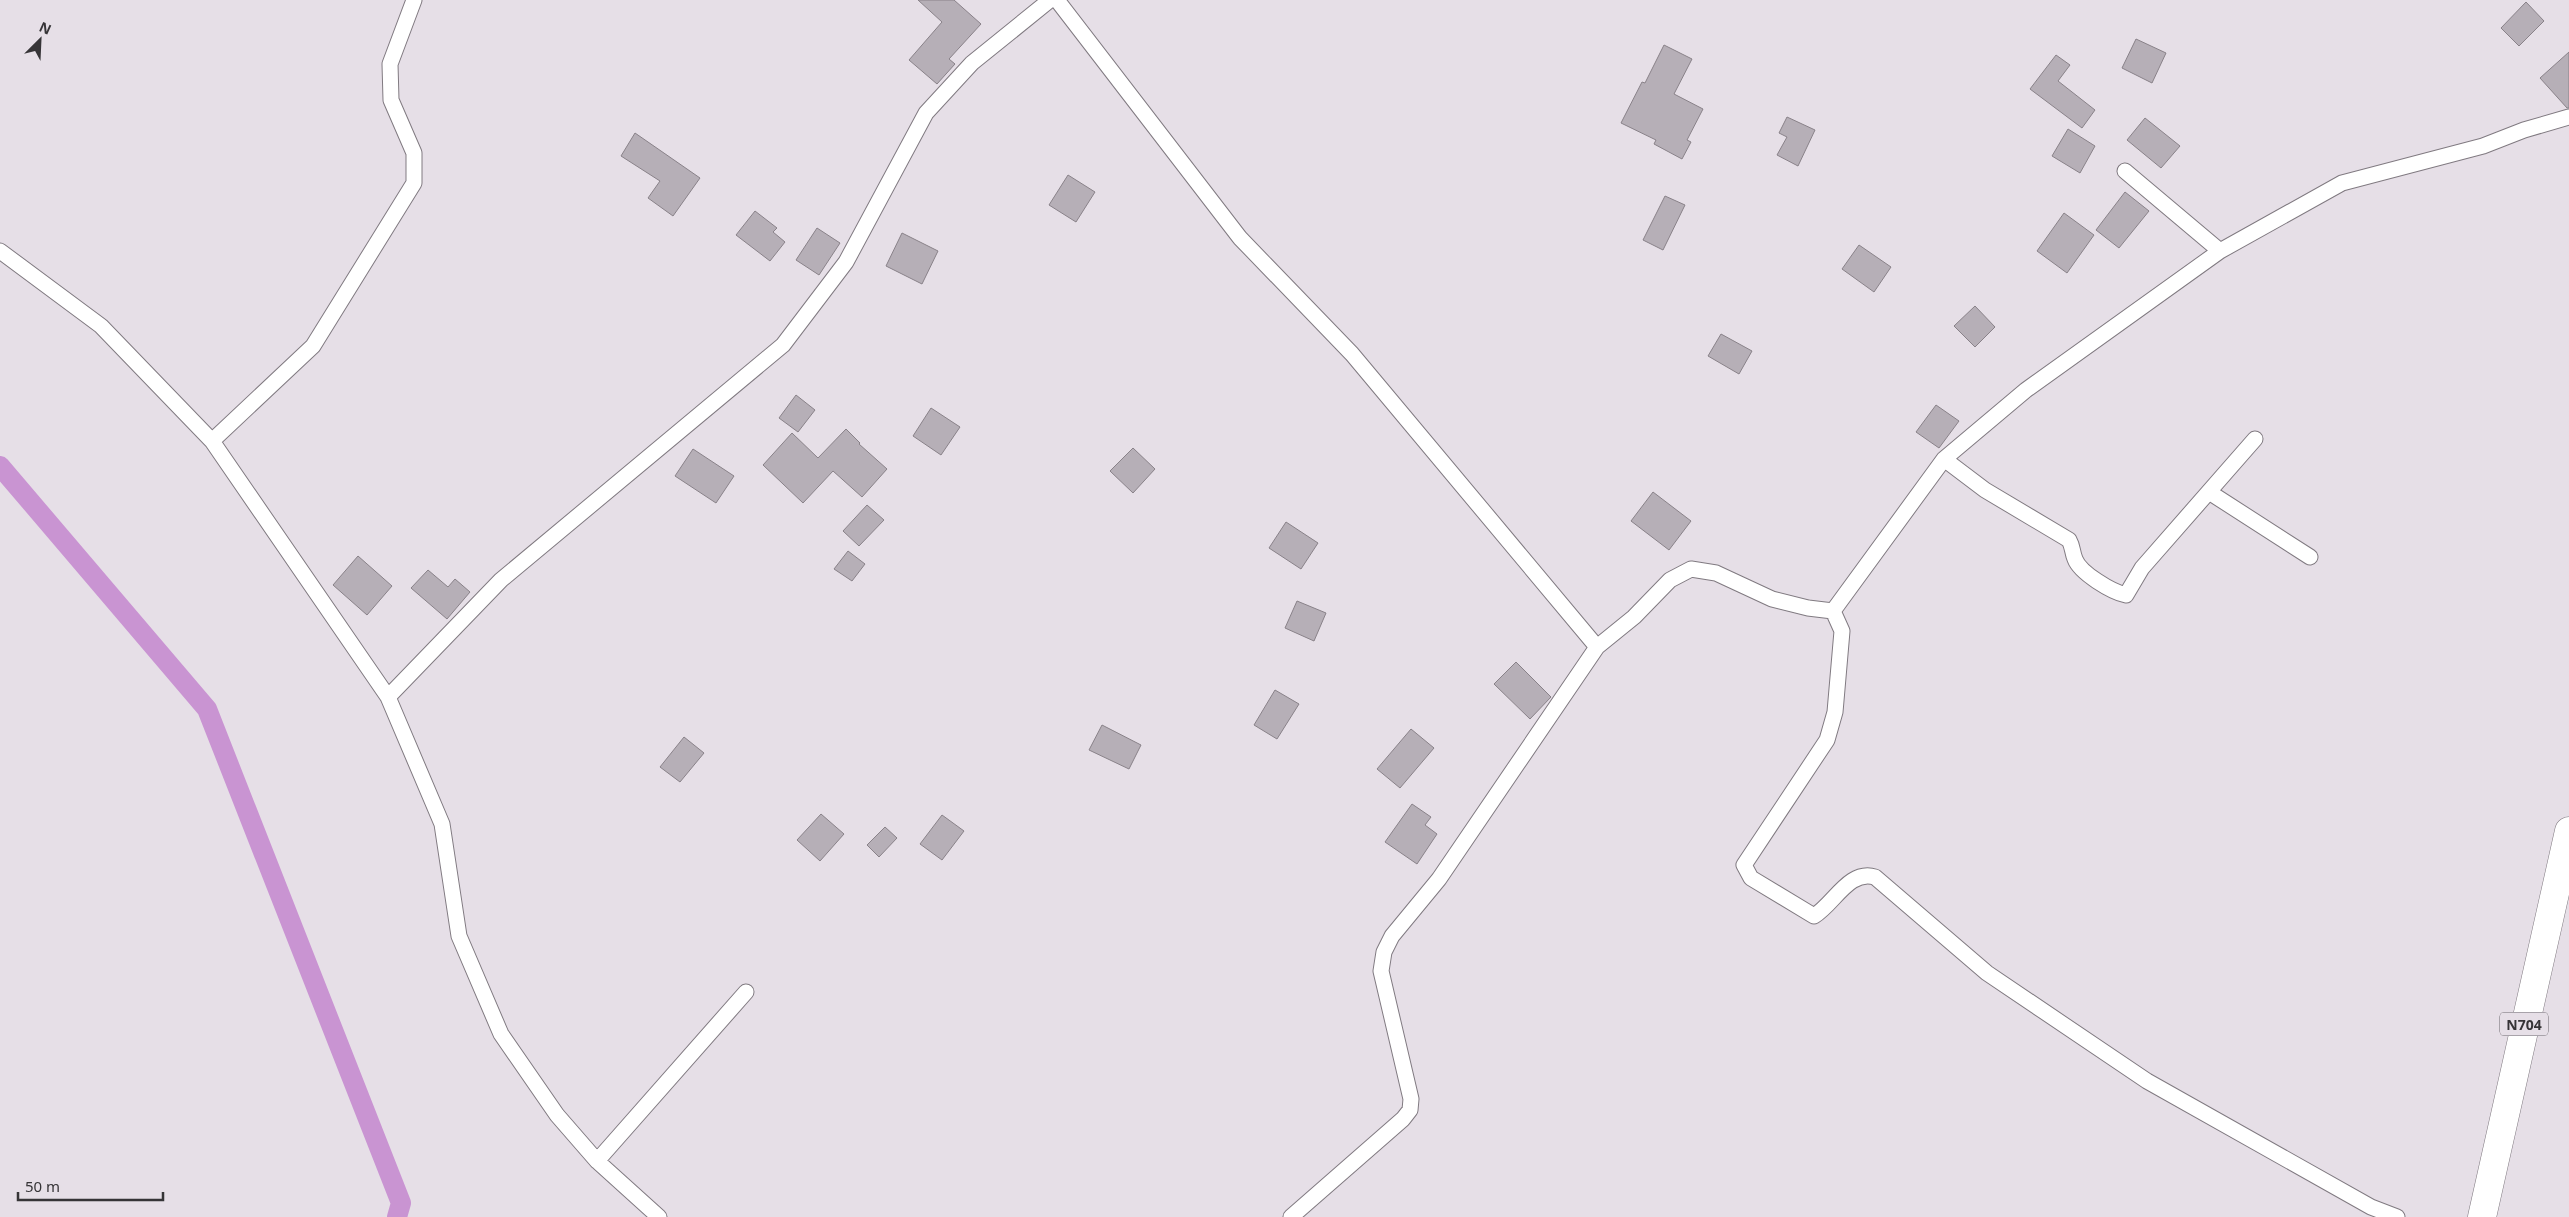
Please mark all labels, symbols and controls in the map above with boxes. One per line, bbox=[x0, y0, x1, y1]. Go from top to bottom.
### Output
north arrow bbox=[15, 15, 65, 65]
text: N bbox=[36, 17, 55, 39]
road number: N704 bbox=[2500, 1012, 2548, 1036]
scale bar bbox=[18, 1170, 162, 1202]
text: 50 m bbox=[25, 1176, 60, 1196]

